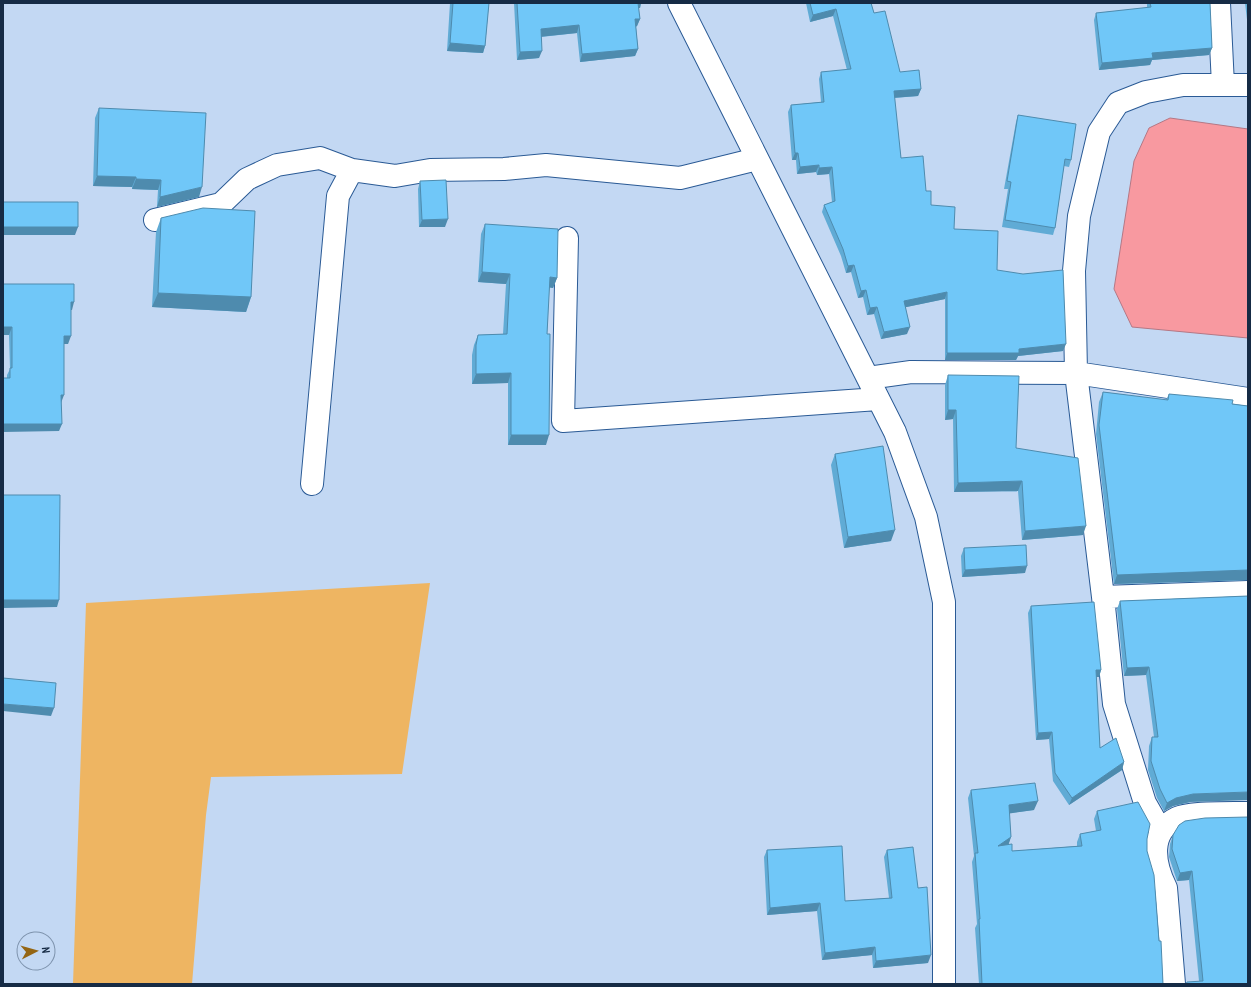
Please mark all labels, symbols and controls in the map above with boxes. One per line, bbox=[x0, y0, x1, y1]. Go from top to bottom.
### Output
north arrow bbox=[16, 931, 56, 971]
text: N bbox=[39, 946, 53, 954]

